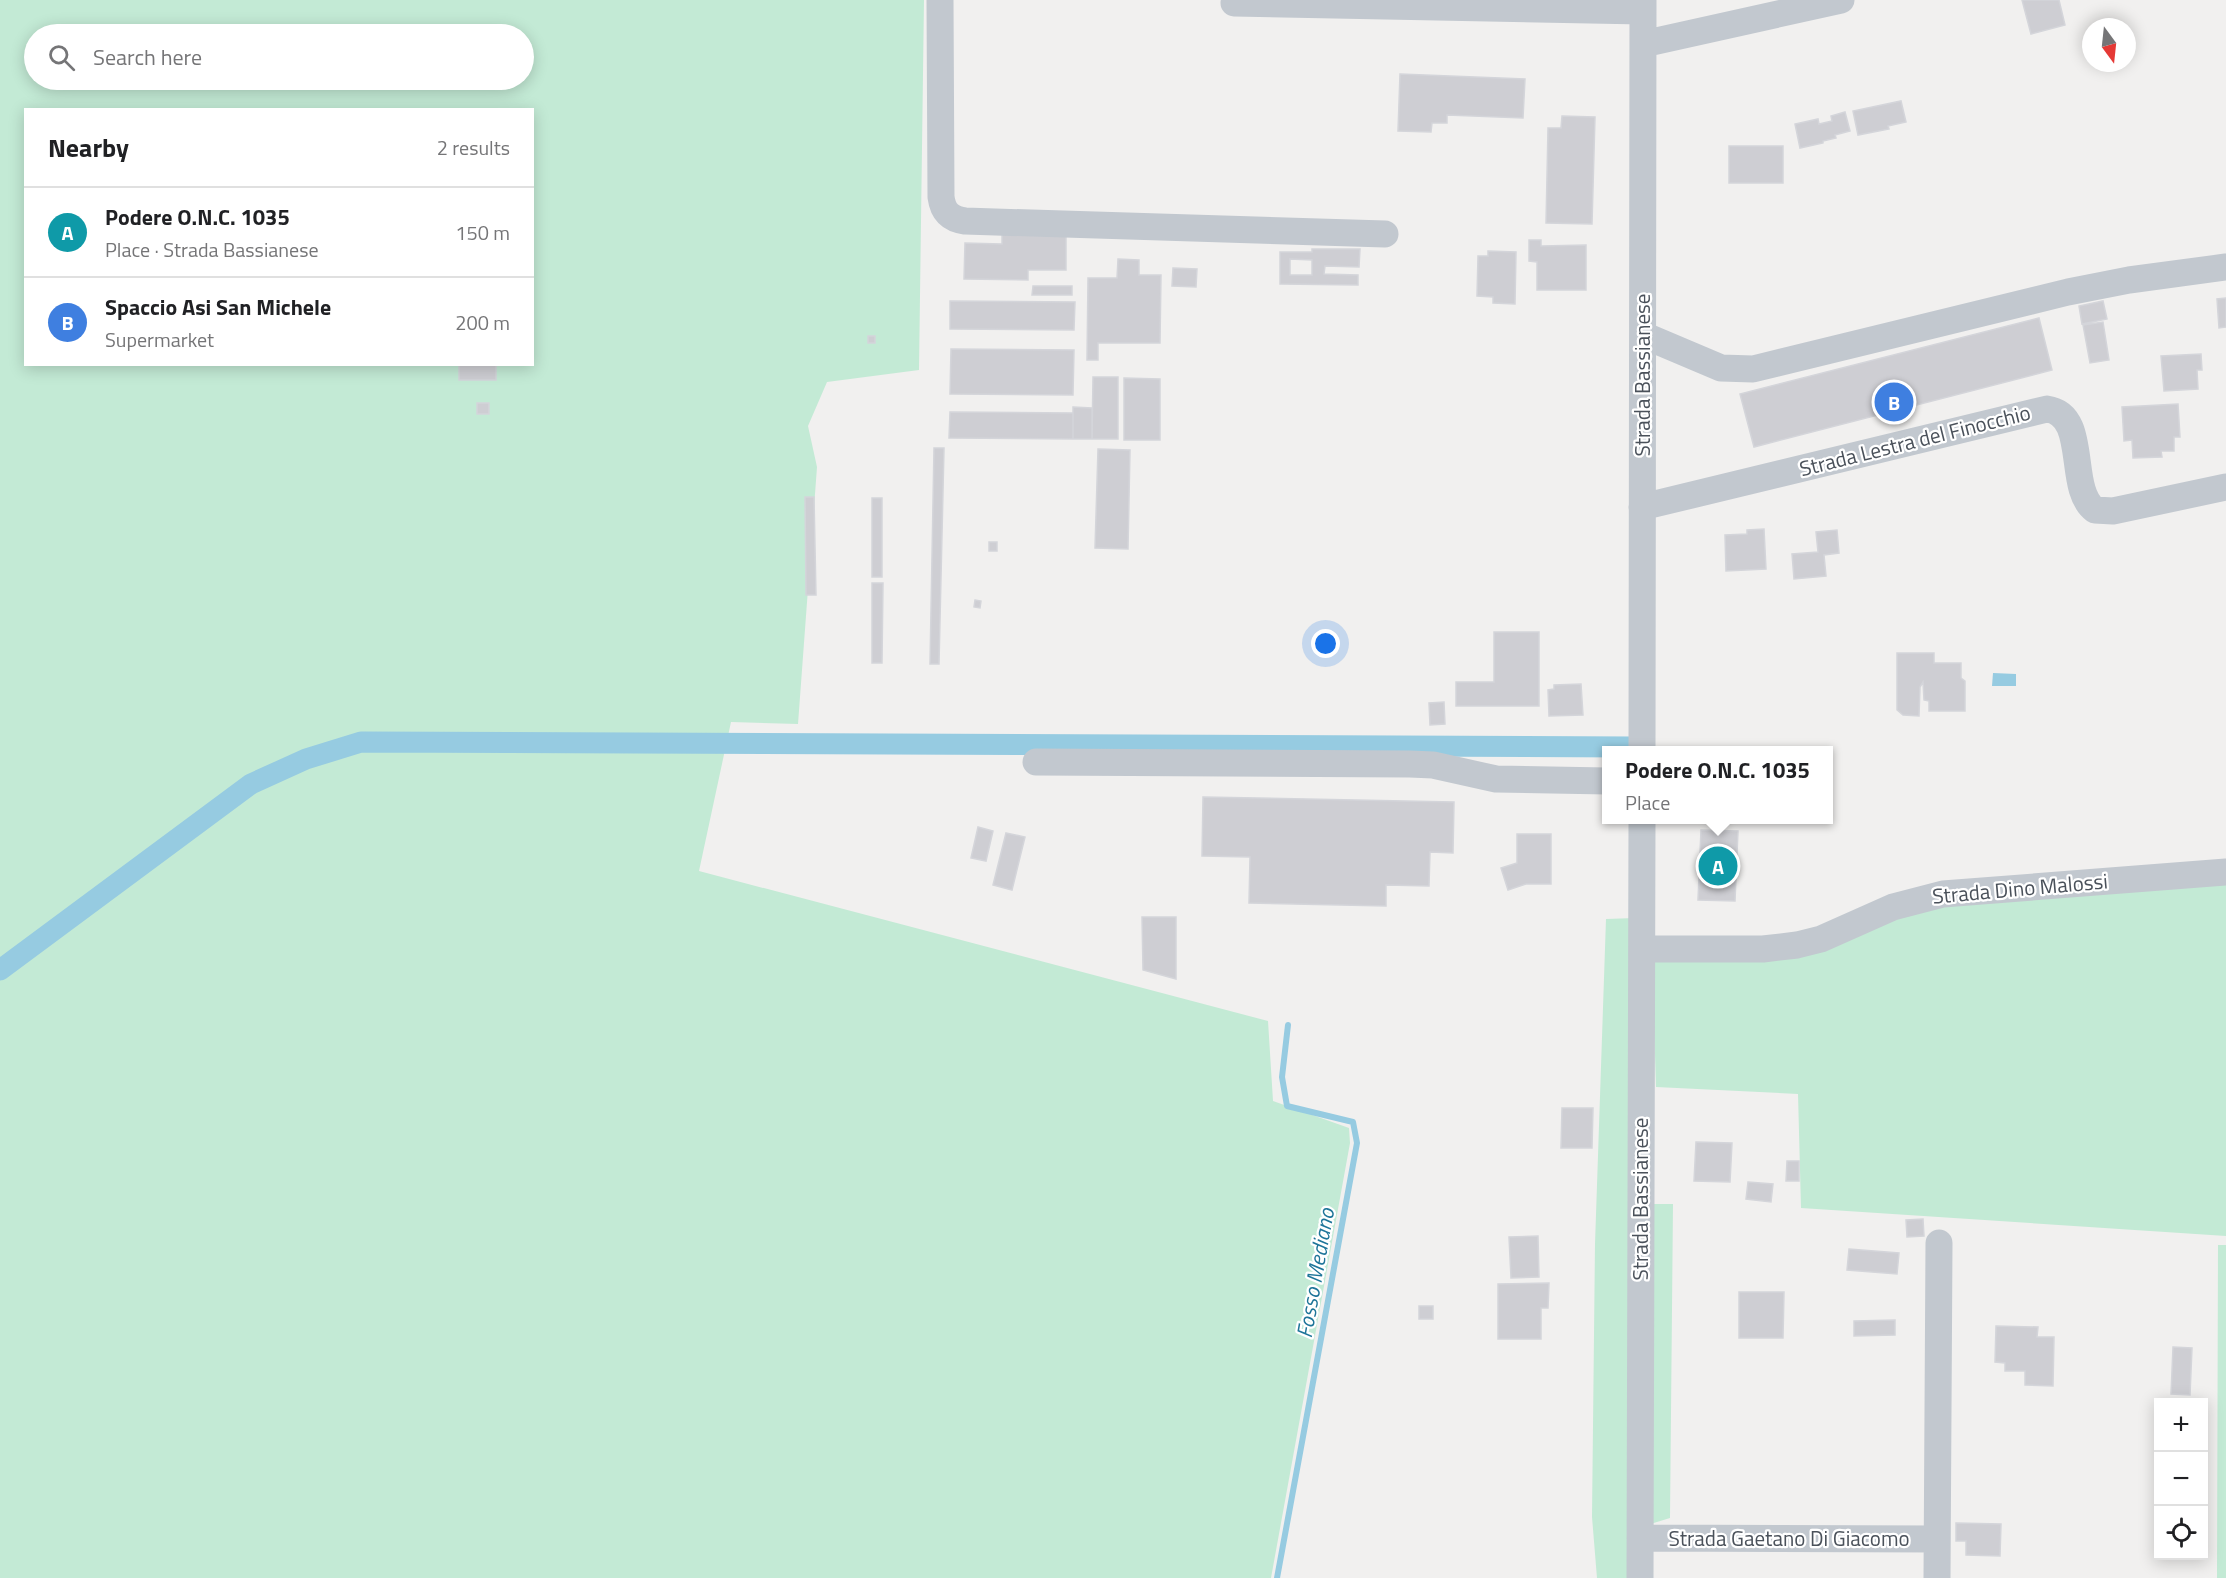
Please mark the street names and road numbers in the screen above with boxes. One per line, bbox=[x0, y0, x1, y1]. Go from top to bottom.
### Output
street label: Strada Bassianese bbox=[1626, 294, 1658, 456]
street label: Strada Lestra del Finocchio bbox=[1796, 396, 2034, 484]
street label: Strada Dino Malossi bbox=[1931, 864, 2109, 912]
street label: Strada Bassianese bbox=[1624, 1118, 1656, 1280]
street label: Strada Gaetano Di Giacomo bbox=[1668, 1522, 1910, 1554]

